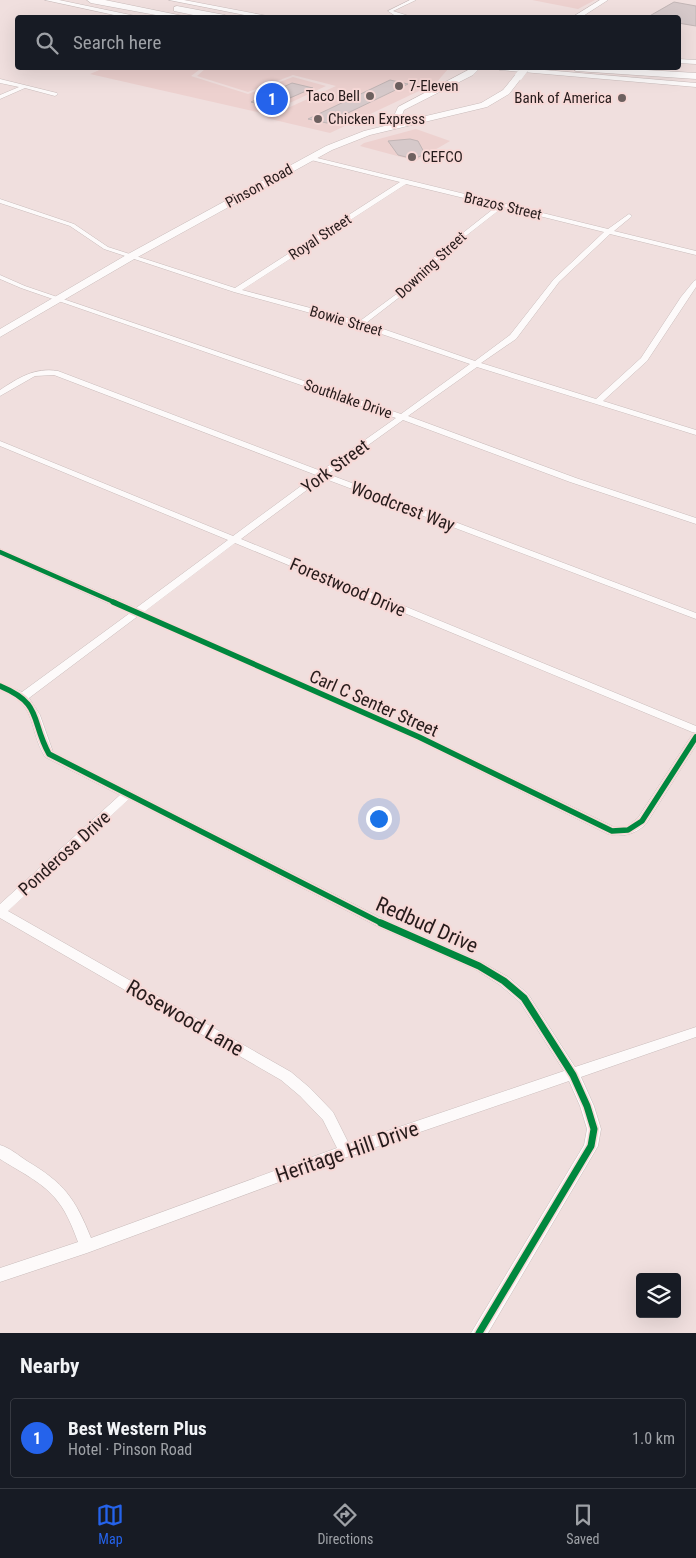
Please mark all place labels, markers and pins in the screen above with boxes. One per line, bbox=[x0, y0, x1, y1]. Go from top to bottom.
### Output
place label: 7-Eleven bbox=[409, 77, 459, 95]
pin: 1 bbox=[256, 80, 288, 118]
marker: 7-Eleven bbox=[393, 80, 405, 92]
place label: Taco Bell bbox=[306, 87, 360, 105]
place label: Bank of America bbox=[514, 89, 612, 107]
marker: Taco Bell bbox=[364, 90, 376, 102]
marker: Bank of America bbox=[616, 92, 628, 104]
place label: Chicken Express bbox=[328, 110, 425, 128]
marker: Chicken Express bbox=[312, 113, 324, 125]
place label: CEFCO bbox=[422, 148, 463, 166]
marker: CEFCO bbox=[406, 151, 418, 163]

